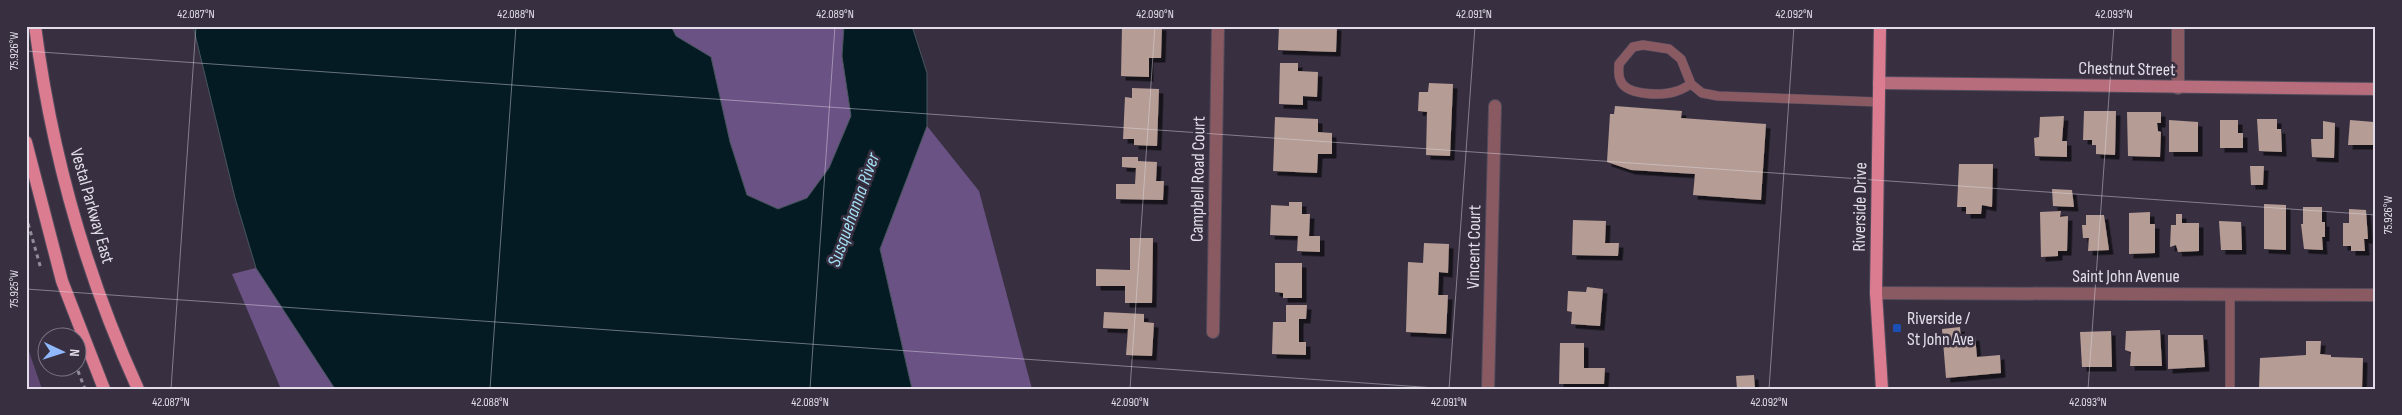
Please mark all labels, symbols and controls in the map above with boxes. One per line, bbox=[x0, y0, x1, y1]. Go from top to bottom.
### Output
text: 42.087°N bbox=[177, 7, 215, 22]
text: 42.088°N bbox=[497, 7, 535, 22]
text: 42.089°N bbox=[816, 7, 854, 22]
text: 42.090°N bbox=[1136, 7, 1174, 22]
text: 42.091°N bbox=[1456, 7, 1492, 22]
text: 42.092°N bbox=[1775, 7, 1813, 22]
text: 42.093°N bbox=[2095, 7, 2133, 22]
text: 75.926°W bbox=[7, 32, 22, 70]
street label: Chestnut Street bbox=[2078, 58, 2176, 80]
street label: Campbell Road Court bbox=[1186, 115, 1210, 242]
street label: Vestal Parkway East bbox=[66, 146, 119, 266]
water label: Susquehanna River bbox=[823, 149, 885, 270]
street label: Riverside Drive bbox=[1849, 162, 1871, 252]
text: 75.926°W bbox=[2381, 196, 2396, 234]
street label: Vincent Court bbox=[1463, 204, 1485, 289]
street label: Saint John Avenue bbox=[2072, 266, 2180, 287]
text: 75.925°W bbox=[7, 270, 22, 308]
place label: Riverside / St John Ave bbox=[1907, 308, 1974, 350]
marker: Riverside / St John Ave bbox=[1891, 322, 1903, 334]
north arrow bbox=[38, 328, 88, 378]
text: N bbox=[66, 349, 83, 357]
text: 42.087°N bbox=[152, 395, 190, 410]
text: 42.088°N bbox=[471, 395, 509, 410]
text: 42.089°N bbox=[791, 395, 829, 410]
text: 42.090°N bbox=[1111, 395, 1149, 410]
text: 42.091°N bbox=[1431, 395, 1467, 410]
text: 42.092°N bbox=[1750, 395, 1788, 410]
text: 42.093°N bbox=[2069, 395, 2107, 410]

